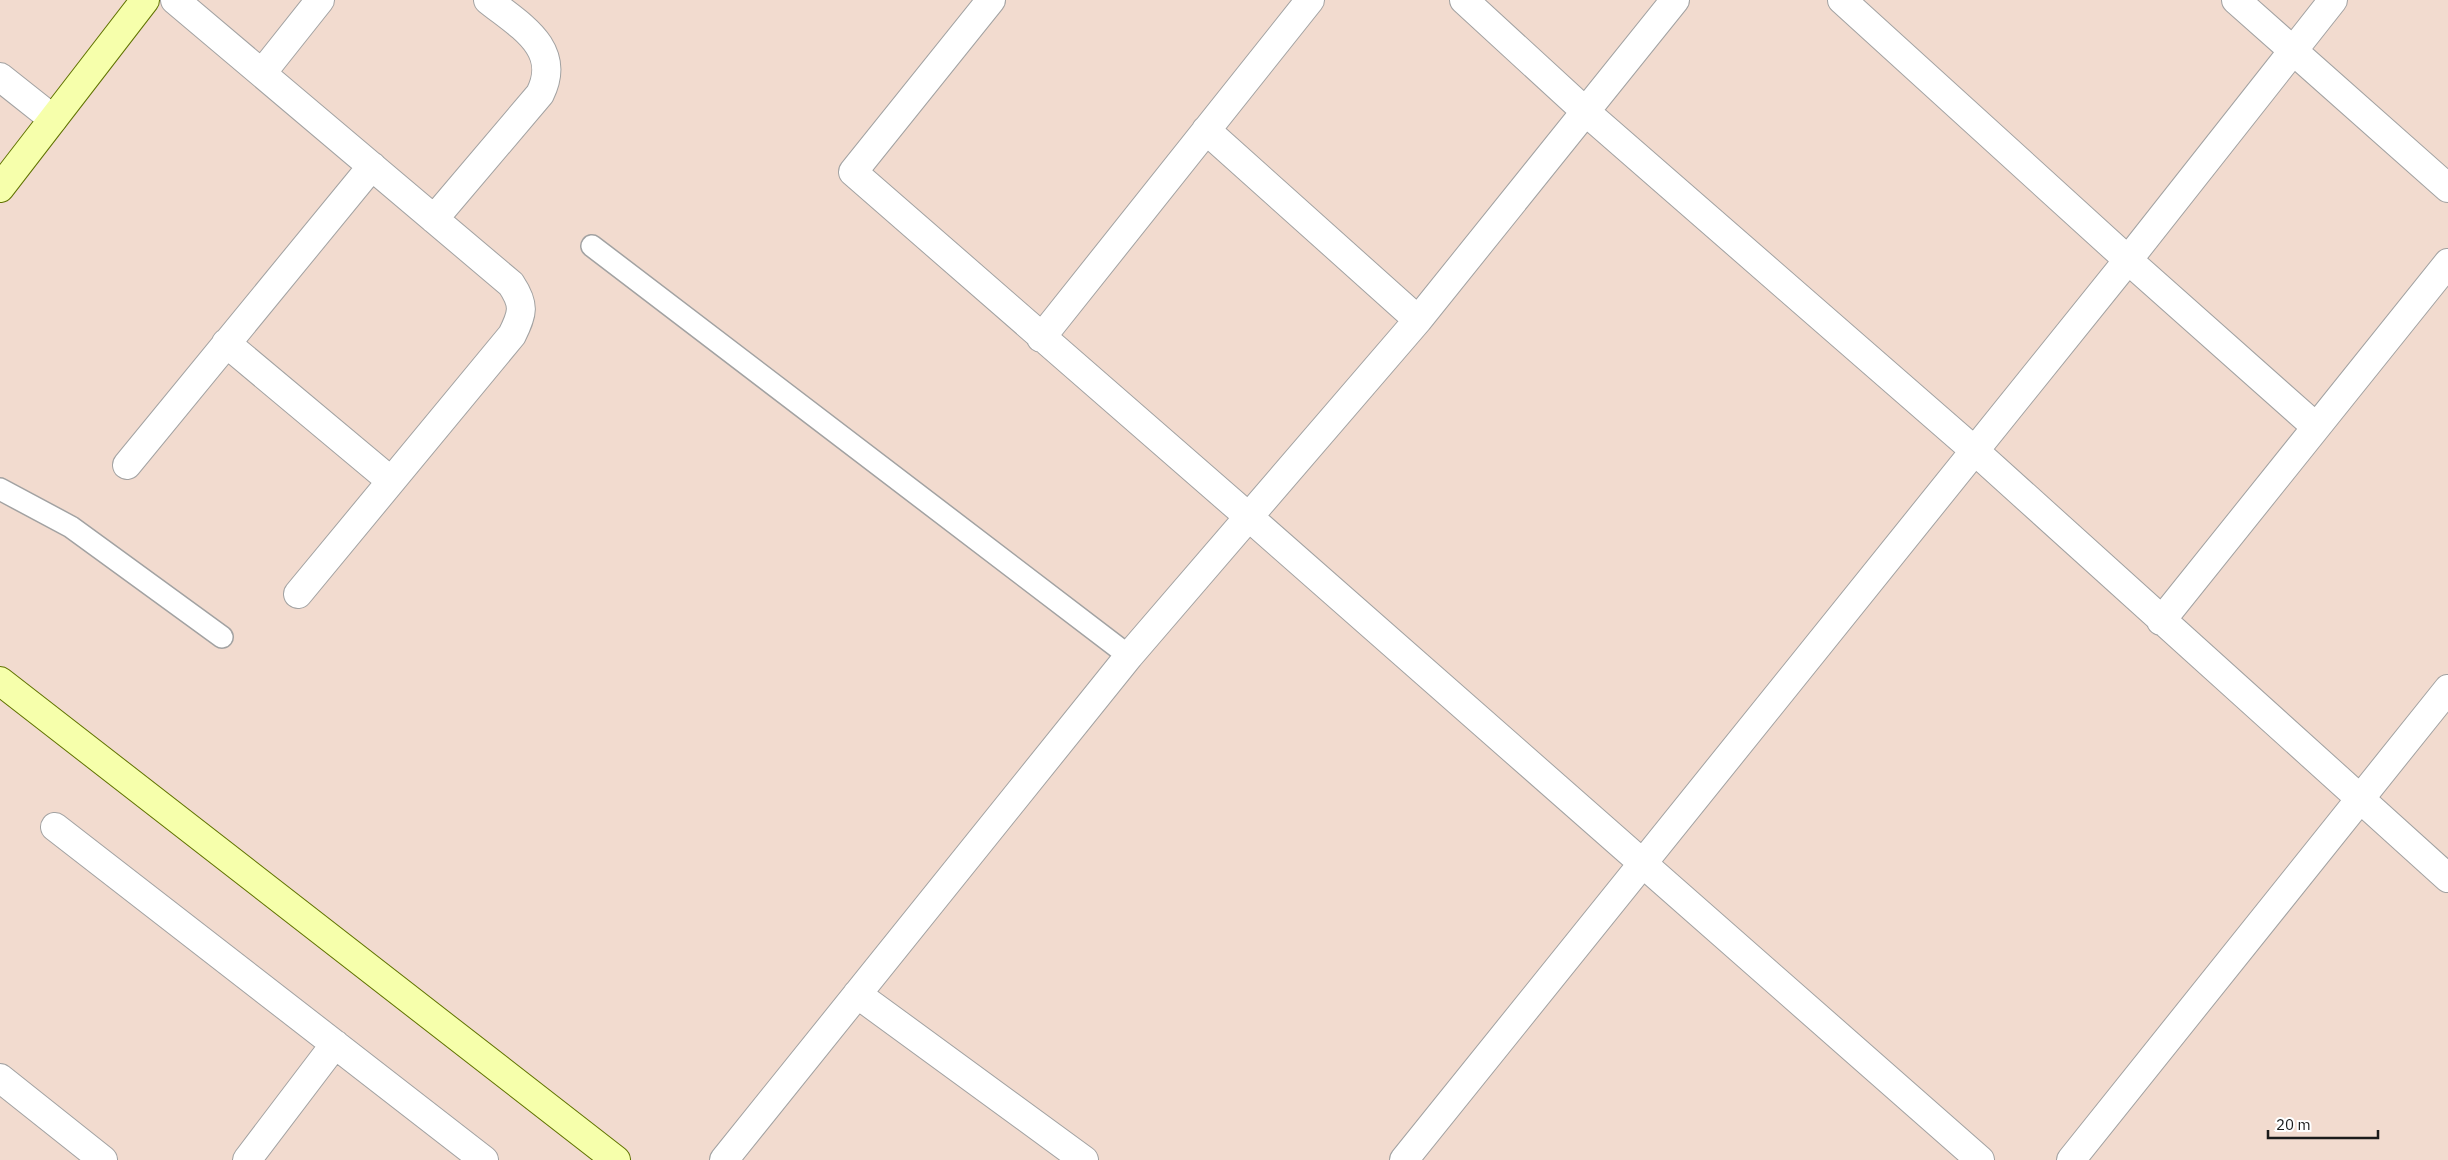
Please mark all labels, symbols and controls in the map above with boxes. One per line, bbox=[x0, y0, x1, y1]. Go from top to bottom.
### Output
scale bar bbox=[2268, 1108, 2378, 1140]
text: 20 m bbox=[2276, 1115, 2311, 1134]

